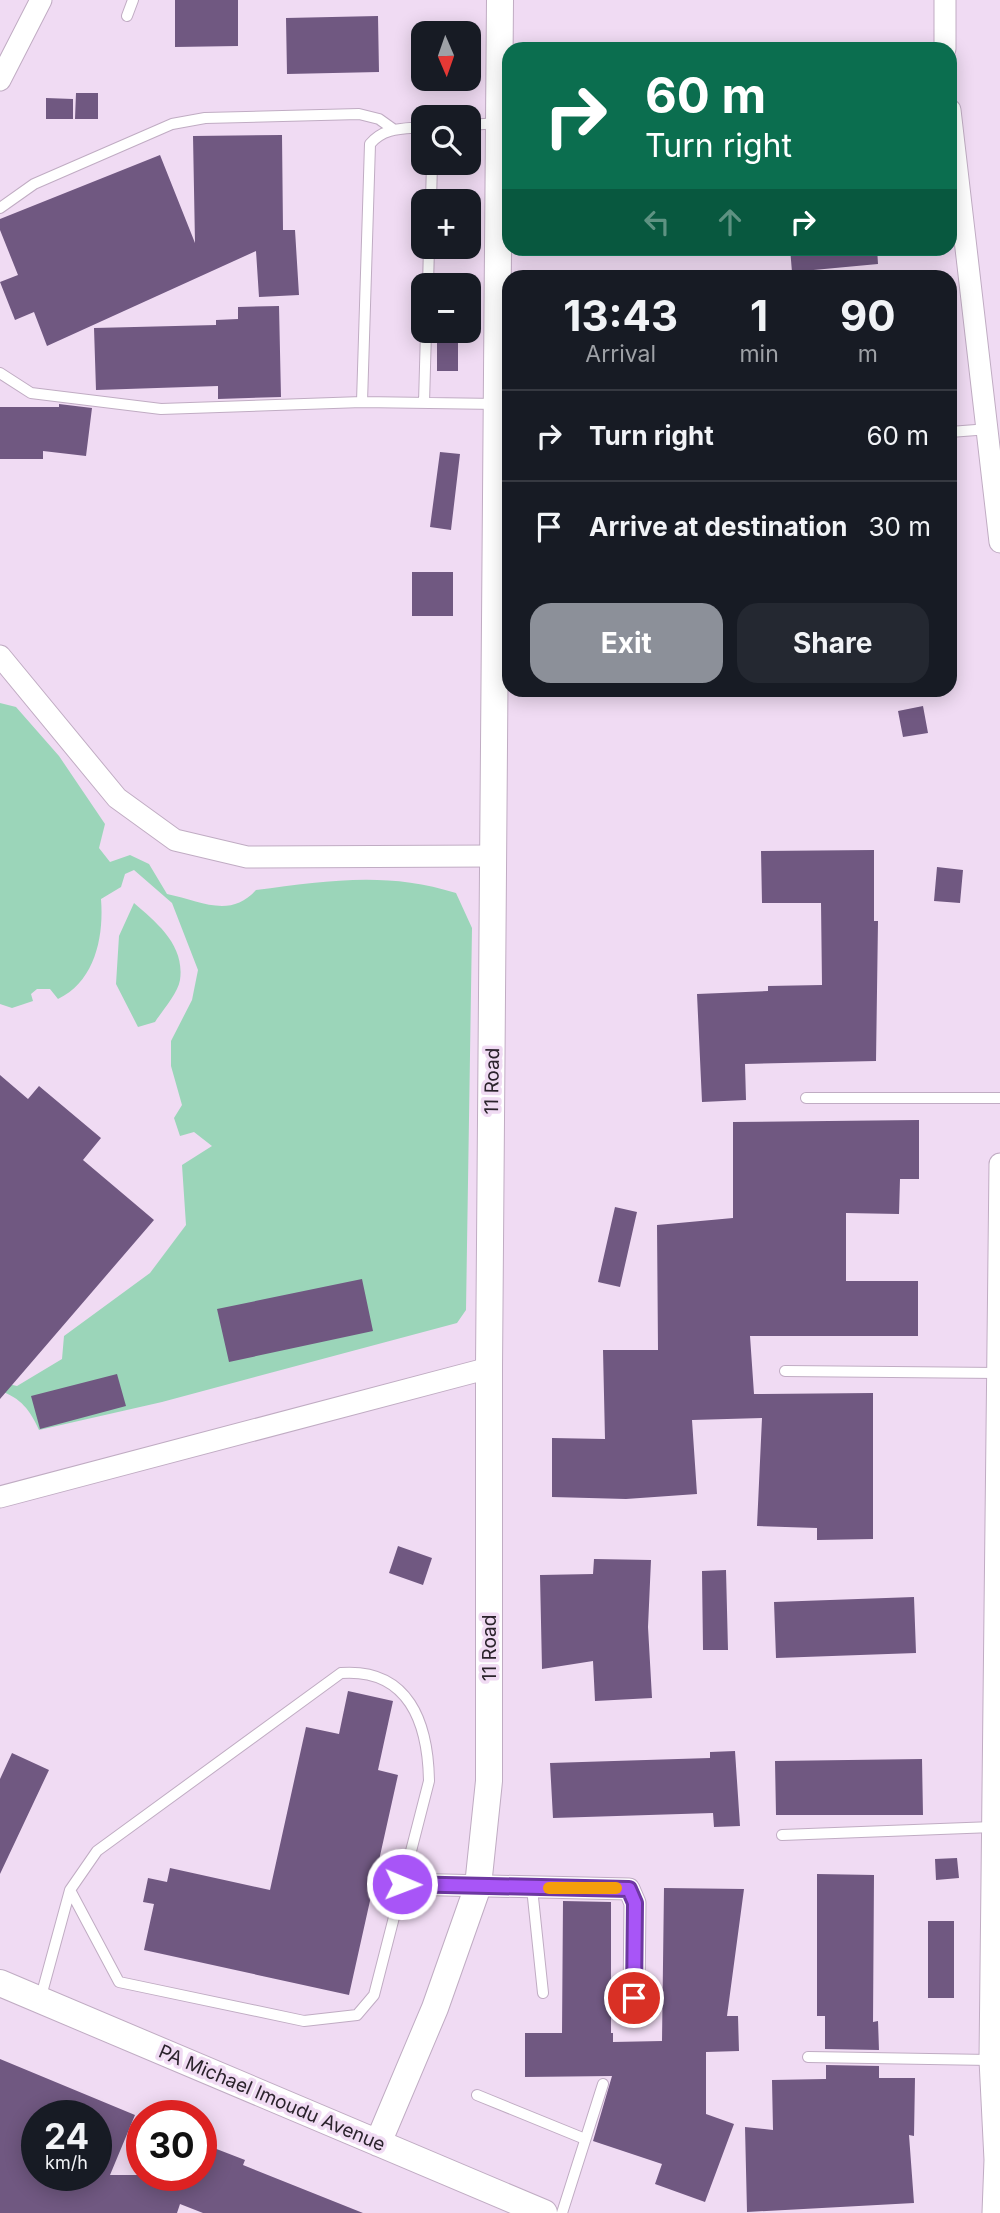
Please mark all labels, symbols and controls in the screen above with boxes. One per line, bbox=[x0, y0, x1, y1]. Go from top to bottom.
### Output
north arrow bbox=[411, 21, 481, 91]
map controls bbox=[411, 21, 481, 343]
text: 60 m bbox=[645, 66, 766, 125]
icon: right bbox=[530, 70, 621, 161]
button: search bbox=[411, 105, 481, 175]
text: Turn right bbox=[645, 126, 792, 165]
button: + bbox=[411, 189, 481, 259]
icon: left bbox=[638, 203, 676, 241]
icon: ahead bbox=[711, 203, 749, 241]
icon: right bbox=[784, 203, 822, 241]
button: − bbox=[411, 273, 481, 343]
text: 13:43 bbox=[563, 290, 678, 341]
text: 1 bbox=[750, 290, 768, 341]
text: 90 bbox=[840, 290, 896, 341]
text: Arrival bbox=[585, 340, 656, 368]
text: min bbox=[739, 340, 779, 368]
text: m bbox=[858, 340, 878, 368]
icon: right bbox=[530, 417, 568, 455]
text: Turn right bbox=[589, 420, 714, 451]
text: 60 m bbox=[866, 420, 929, 451]
icon: arrive bbox=[530, 508, 568, 546]
text: Arrive at destination bbox=[589, 511, 848, 542]
text: 30 m bbox=[869, 511, 931, 542]
button: Exit bbox=[530, 603, 723, 683]
button: Share bbox=[737, 603, 929, 683]
street label: 11 Road bbox=[480, 1047, 504, 1115]
street label: 11 Road bbox=[478, 1615, 501, 1681]
position arrow bbox=[365, 1847, 439, 1921]
pin bbox=[604, 1968, 664, 2028]
icon: arrive bbox=[615, 1979, 653, 2017]
street label: PA Michael Imoudu Avenue bbox=[155, 2040, 389, 2156]
speed limit sign: 30 bbox=[126, 2100, 217, 2191]
text: 24 bbox=[44, 2115, 89, 2157]
text: km/h bbox=[45, 2152, 88, 2173]

